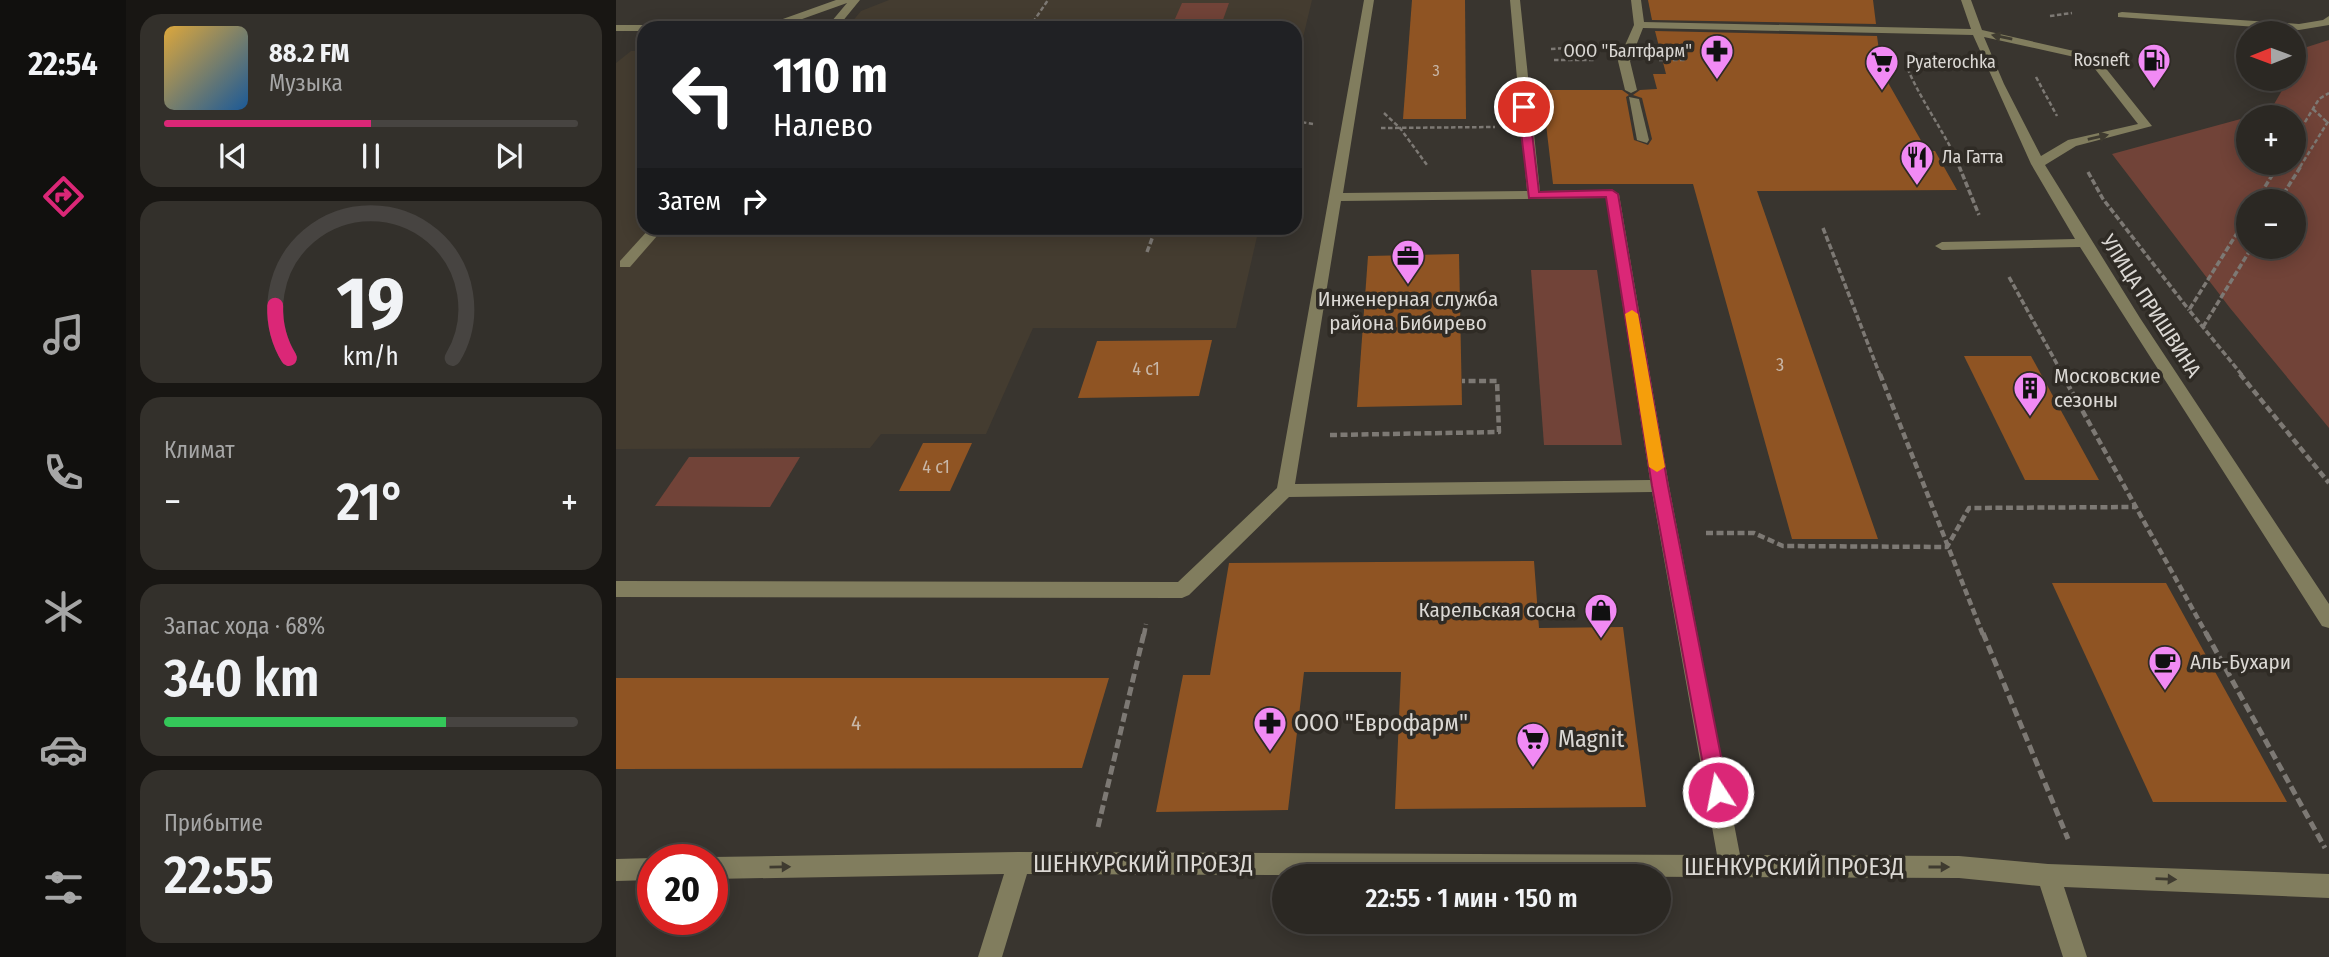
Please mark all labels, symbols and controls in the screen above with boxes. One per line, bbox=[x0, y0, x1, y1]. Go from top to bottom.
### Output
north arrow bbox=[2236, 21, 2306, 91]
map controls bbox=[2236, 21, 2306, 259]
pharmacy icon: ООО "Балтфарм" bbox=[1698, 32, 1736, 81]
one-way arrow bbox=[1991, 32, 2013, 43]
text: 88.2 FM bbox=[269, 38, 349, 69]
place label: ООО "Балтфарм" bbox=[1563, 40, 1692, 62]
fuel station icon: Rosneft bbox=[2135, 41, 2173, 90]
supermarket icon: Pyaterochka bbox=[1863, 43, 1901, 92]
text: 22:54 bbox=[28, 45, 98, 83]
text: 110 m bbox=[773, 46, 888, 105]
icon: left bbox=[658, 49, 749, 140]
place label: Rosneft bbox=[2074, 49, 2130, 71]
place label: Pyaterochka bbox=[1906, 51, 1996, 73]
house number: 3 bbox=[1432, 61, 1440, 80]
text: Музыка bbox=[269, 69, 343, 97]
pin bbox=[1494, 77, 1554, 137]
icon: arrive bbox=[1505, 88, 1543, 126]
button: + bbox=[2236, 105, 2306, 175]
text: Налево bbox=[773, 106, 873, 144]
one-way arrow bbox=[2088, 131, 2110, 142]
icon: previous bbox=[214, 137, 252, 175]
icon: pause bbox=[352, 137, 390, 175]
icon: next bbox=[490, 137, 528, 175]
restaurant icon: Ла Гатта bbox=[1898, 138, 1936, 187]
place label: Ла Гатта bbox=[1942, 146, 2004, 168]
icon: directions bbox=[39, 172, 88, 221]
icon: right bbox=[735, 182, 773, 220]
text: Затем bbox=[658, 186, 721, 217]
button: − bbox=[2236, 189, 2306, 259]
street label: УЛИЦА ПРИШВИНА bbox=[2095, 229, 2207, 382]
office icon: Инженерная служба района Бибирево bbox=[1389, 237, 1427, 286]
text: 19 bbox=[337, 260, 405, 347]
place label: Инженерная служба района Бибирево bbox=[1318, 286, 1498, 336]
icon: music bbox=[39, 310, 88, 359]
text: km/h bbox=[343, 342, 399, 372]
house number: 3 bbox=[1776, 354, 1784, 376]
house number: 4 с1 bbox=[1132, 358, 1160, 380]
place label: Московские сезоны bbox=[2054, 363, 2161, 413]
building icon: Московские сезоны bbox=[2011, 369, 2049, 418]
text: Климат bbox=[164, 436, 235, 464]
icon: phone bbox=[39, 448, 88, 497]
house number: 4 с1 bbox=[922, 456, 950, 478]
text: 21° bbox=[336, 471, 405, 534]
text: − bbox=[164, 479, 181, 525]
text: + bbox=[561, 479, 578, 525]
icon: climate bbox=[39, 587, 88, 636]
shop icon: Карельская сосна bbox=[1582, 591, 1620, 640]
place label: Карельская сосна bbox=[1419, 597, 1576, 623]
text: Запас хода · 68% bbox=[164, 612, 325, 640]
cafe icon: Аль-Бухари bbox=[2146, 643, 2184, 692]
text: 340 km bbox=[164, 647, 319, 710]
place label: Аль-Бухари bbox=[2190, 649, 2291, 675]
pharmacy icon: ООО "Еврофарм" bbox=[1251, 704, 1289, 753]
place label: ООО "Еврофарм" bbox=[1294, 709, 1468, 737]
house number: 4 bbox=[851, 710, 861, 736]
supermarket icon: Magnit bbox=[1514, 720, 1552, 769]
icon: car bbox=[39, 725, 88, 774]
place label: Magnit bbox=[1558, 725, 1625, 753]
position arrow bbox=[1681, 755, 1755, 829]
text: Прибытие bbox=[164, 809, 263, 837]
text: 22:55 bbox=[164, 844, 274, 907]
speed limit sign: 20 bbox=[637, 844, 728, 935]
street label: ШЕНКУРСКИЙ ПРОЕЗД bbox=[1033, 850, 1253, 878]
street label: ШЕНКУРСКИЙ ПРОЕЗД bbox=[1684, 853, 1904, 881]
one-way arrow bbox=[770, 861, 792, 873]
one-way arrow bbox=[1928, 861, 1950, 873]
icon: filters bbox=[39, 863, 88, 912]
one-way arrow bbox=[2155, 874, 2177, 885]
text: 22:55 · 1 мин · 150 m bbox=[1365, 883, 1578, 914]

